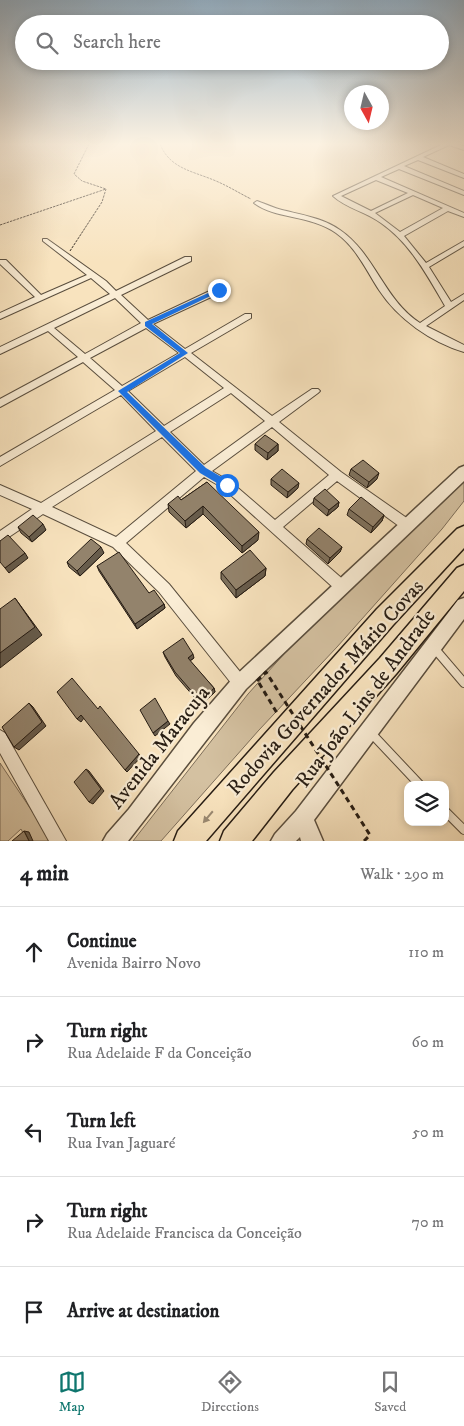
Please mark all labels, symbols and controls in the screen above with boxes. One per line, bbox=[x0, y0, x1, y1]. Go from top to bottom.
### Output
search box bbox=[15, 15, 449, 70]
icon: search bbox=[33, 29, 61, 57]
text: Search here bbox=[73, 31, 161, 54]
north arrow bbox=[344, 85, 389, 130]
route end bbox=[208, 279, 231, 302]
route start bbox=[216, 474, 239, 497]
street label: Rodovia Governador Mário Covas bbox=[222, 574, 430, 801]
street label: Rua João Lins de Andrade bbox=[290, 604, 442, 793]
street label: Avenida Maracuja bbox=[104, 681, 216, 814]
map controls bbox=[404, 781, 449, 826]
button: layers bbox=[404, 781, 449, 826]
one-way arrow bbox=[202, 811, 213, 824]
text: 4 min bbox=[20, 861, 69, 887]
text: Walk · 290 m bbox=[360, 864, 444, 884]
text: Continue bbox=[67, 930, 137, 953]
icon: ahead bbox=[20, 938, 48, 966]
text: 110 m bbox=[408, 942, 444, 962]
text: Avenida Bairro Novo bbox=[67, 953, 201, 973]
text: Turn right bbox=[67, 1020, 147, 1043]
icon: right bbox=[20, 1028, 48, 1056]
text: 60 m bbox=[412, 1032, 444, 1052]
text: Rua Adelaide F da Conceição bbox=[67, 1043, 251, 1063]
text: Turn left bbox=[67, 1110, 136, 1133]
icon: left bbox=[20, 1118, 48, 1146]
text: 50 m bbox=[412, 1122, 444, 1142]
text: Rua Ivan Jaguaré bbox=[67, 1133, 175, 1153]
text: Turn right bbox=[67, 1200, 147, 1223]
icon: right bbox=[20, 1208, 48, 1236]
text: 70 m bbox=[412, 1212, 444, 1232]
text: Rua Adelaide Francisca da Conceição bbox=[67, 1223, 302, 1243]
icon: arrive bbox=[20, 1298, 48, 1326]
text: Arrive at destination bbox=[67, 1300, 219, 1323]
tab: Map bbox=[58, 1368, 86, 1416]
tab: Directions bbox=[201, 1368, 259, 1416]
tab: Saved bbox=[374, 1368, 406, 1416]

